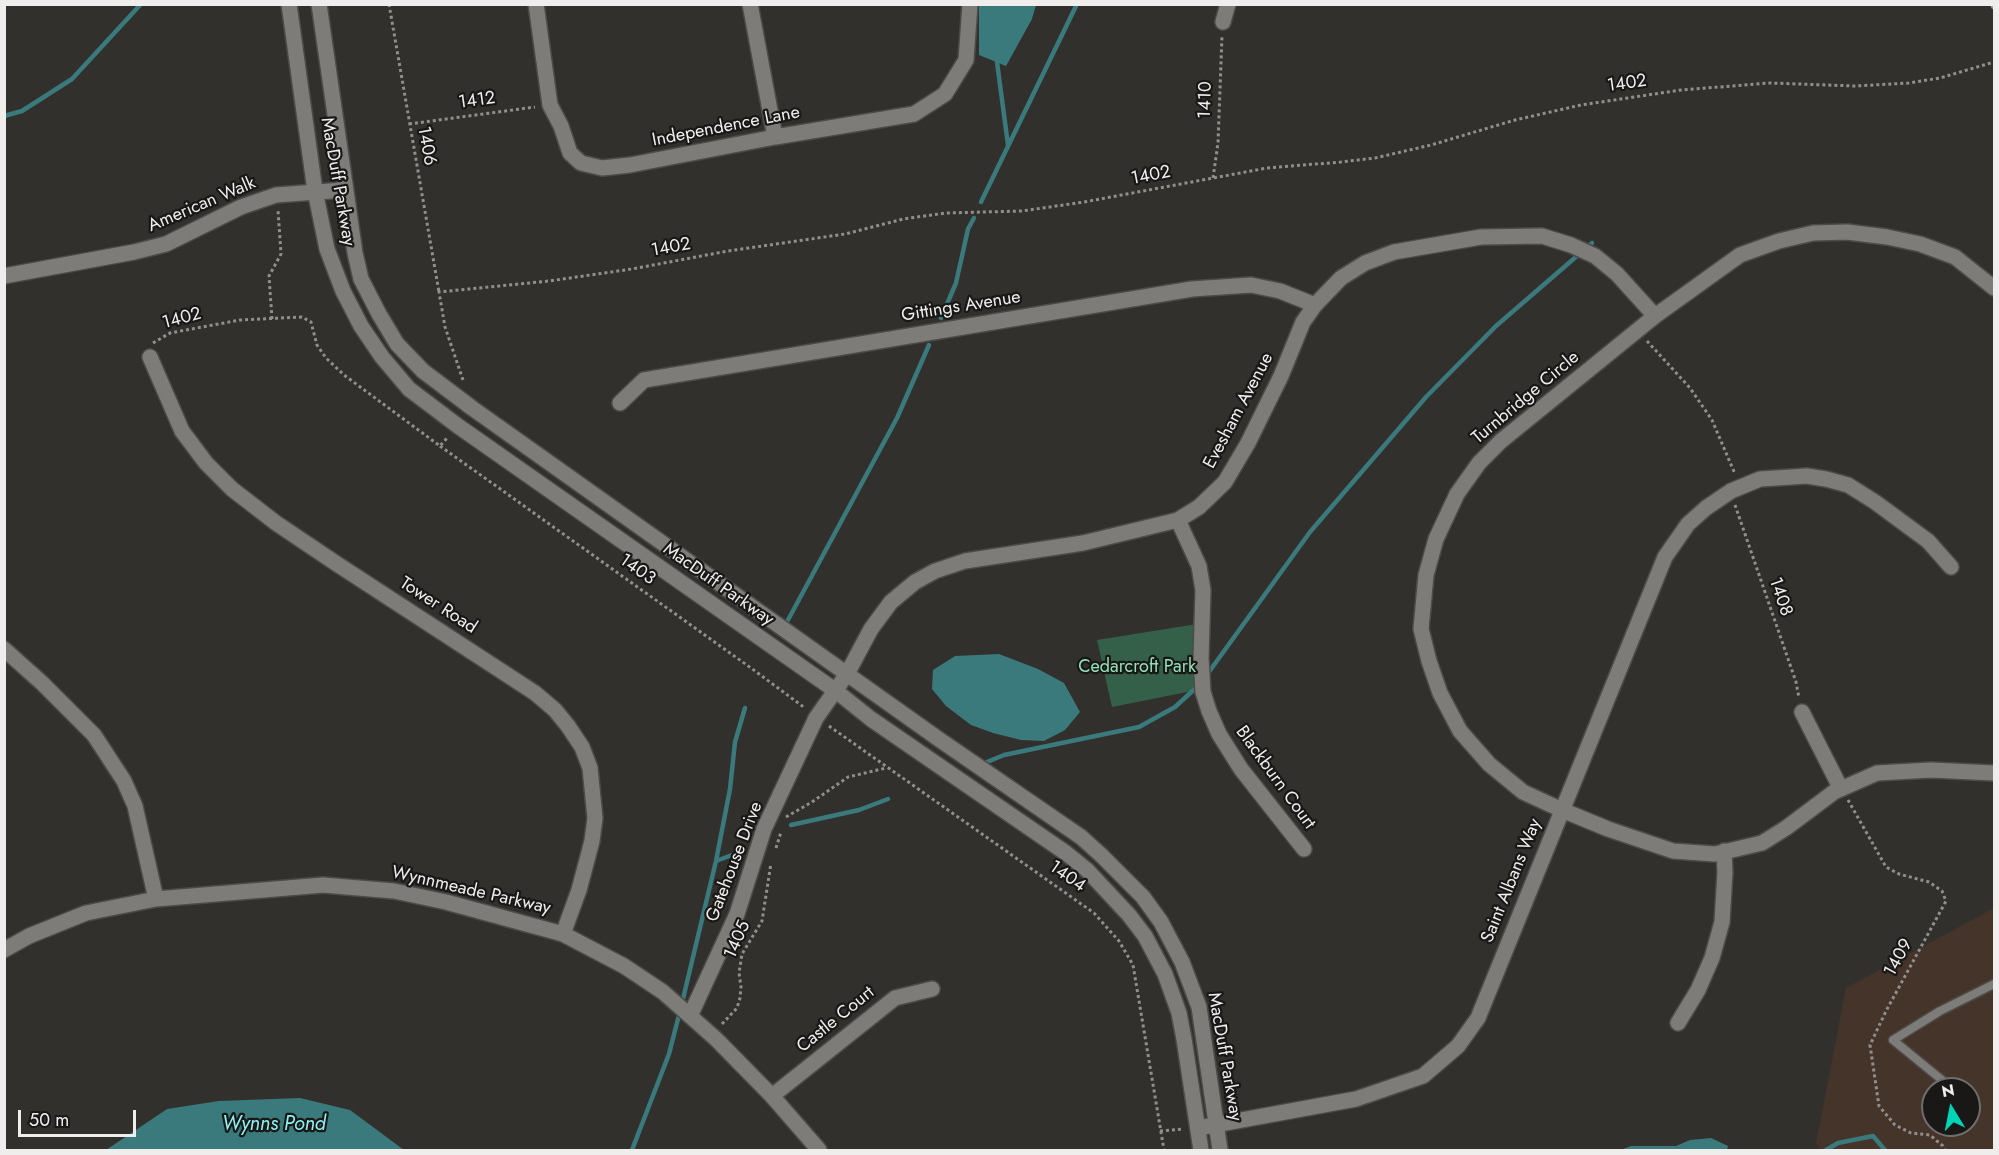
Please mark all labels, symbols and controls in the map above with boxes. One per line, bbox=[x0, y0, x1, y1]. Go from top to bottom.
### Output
street label: 1402 bbox=[1606, 71, 1648, 97]
street label: 1410 bbox=[1195, 81, 1217, 119]
street label: 1412 bbox=[457, 88, 497, 114]
street label: Independence Lane bbox=[650, 102, 802, 152]
street label: MacDuff Parkway bbox=[315, 116, 359, 248]
street label: 1406 bbox=[412, 125, 440, 167]
street label: 1402 bbox=[1129, 162, 1173, 190]
street label: American Walk bbox=[145, 173, 259, 237]
street label: 1402 bbox=[650, 234, 692, 262]
street label: Gittings Avenue bbox=[900, 287, 1022, 327]
street label: 1402 bbox=[160, 303, 204, 335]
street label: Turnbridge Circle bbox=[1468, 347, 1584, 449]
street label: Evesham Avenue bbox=[1199, 350, 1279, 472]
street label: MacDuff Parkway bbox=[658, 539, 778, 631]
street label: 1403 bbox=[615, 550, 659, 590]
street label: Tower Road bbox=[395, 573, 481, 639]
street label: 1408 bbox=[1763, 575, 1797, 619]
park label: Cedarcroft Park bbox=[1078, 657, 1196, 679]
street label: Blackburn Court bbox=[1230, 722, 1320, 834]
street label: Gatehouse Drive bbox=[702, 799, 768, 925]
street label: Saint Albans Way bbox=[1477, 816, 1547, 946]
street label: 1404 bbox=[1044, 857, 1090, 897]
street label: Wynnmeade Parkway bbox=[389, 862, 553, 920]
street label: 1405 bbox=[720, 918, 756, 962]
street label: 1409 bbox=[1880, 935, 1918, 981]
street label: Castle Court bbox=[793, 982, 879, 1058]
street label: MacDuff Parkway bbox=[1202, 991, 1246, 1123]
north arrow bbox=[1921, 1077, 1981, 1137]
text: N bbox=[1940, 1078, 1956, 1103]
scale bar bbox=[21, 1098, 140, 1136]
text: 50 m bbox=[29, 1107, 69, 1133]
water label: Wynns Pond bbox=[222, 1113, 326, 1137]

